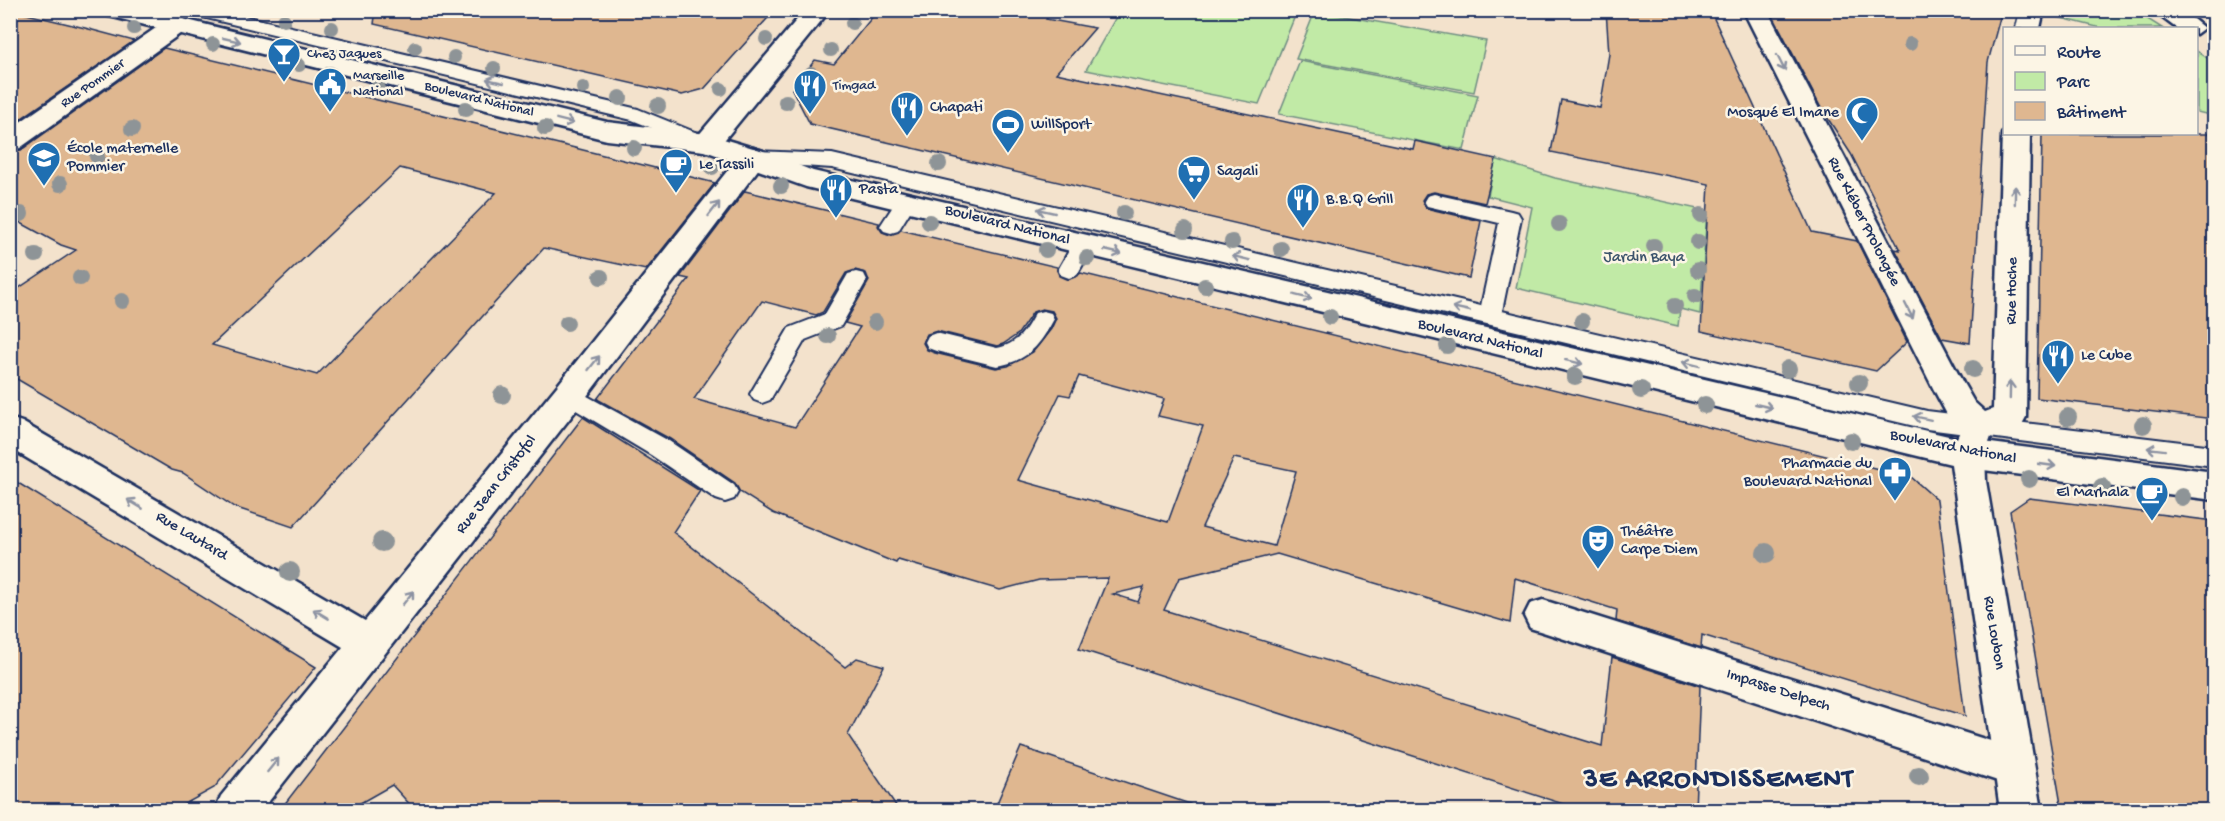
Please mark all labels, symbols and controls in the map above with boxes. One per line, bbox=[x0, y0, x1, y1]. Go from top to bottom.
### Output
legend bbox=[2003, 27, 2198, 135]
one-way arrow bbox=[222, 34, 241, 46]
bar icon: Chez Jaques bbox=[266, 36, 302, 83]
text: Route bbox=[2057, 43, 2102, 64]
place label: Chez Jaques bbox=[307, 46, 382, 63]
one-way arrow bbox=[1776, 53, 1788, 71]
street label: Rue Pommier bbox=[58, 55, 129, 112]
public building icon: Marseille National bbox=[312, 66, 348, 113]
place label: Marseille National bbox=[353, 68, 405, 101]
restaurant icon: Timgad bbox=[792, 68, 828, 115]
text: Parc bbox=[2056, 73, 2090, 94]
one-way arrow bbox=[485, 75, 504, 87]
street label: Boulevard National bbox=[422, 78, 535, 122]
place label: Timgad bbox=[832, 78, 877, 95]
restaurant icon: Chapati bbox=[889, 90, 925, 137]
mosque icon: Mosqué El Imane bbox=[1844, 95, 1880, 142]
place label: Chapati bbox=[930, 99, 983, 118]
text: Bâtiment bbox=[2056, 103, 2127, 124]
place label: Mosqué El Imane bbox=[1727, 104, 1840, 123]
sports icon: WillSport bbox=[990, 107, 1026, 154]
one-way arrow bbox=[555, 115, 574, 127]
place label: WillSport bbox=[1031, 116, 1092, 135]
school or university icon: École maternelle Pommier bbox=[26, 140, 62, 187]
place label: École maternelle Pommier bbox=[66, 140, 179, 177]
cafe icon: Le Tassili bbox=[658, 147, 694, 194]
supermarket icon: Sagali bbox=[1176, 154, 1212, 201]
street label: Rue Kléber Prolongée bbox=[1822, 154, 1904, 290]
place label: Le Tassili bbox=[699, 156, 754, 175]
place label: Sagali bbox=[1217, 163, 1258, 182]
restaurant icon: Pasta bbox=[818, 172, 854, 219]
place label: Pasta bbox=[858, 181, 899, 200]
restaurant icon: B.B.Q Grill bbox=[1285, 182, 1321, 229]
one-way arrow bbox=[2009, 185, 2020, 205]
place label: B.B.Q Grill bbox=[1325, 191, 1393, 210]
street label: Boulevard National bbox=[942, 201, 1071, 251]
one-way arrow bbox=[708, 202, 721, 218]
one-way arrow bbox=[1037, 205, 1056, 217]
one-way arrow bbox=[1103, 247, 1123, 258]
park label: Jardin Baya bbox=[1603, 249, 1686, 268]
one-way arrow bbox=[1232, 251, 1251, 263]
street label: Rue Hoche bbox=[2003, 256, 2023, 325]
one-way arrow bbox=[1293, 292, 1312, 304]
one-way arrow bbox=[1904, 301, 1915, 319]
one-way arrow bbox=[1451, 303, 1470, 315]
street label: Boulevard National bbox=[1415, 315, 1544, 365]
restaurant icon: Le Cube bbox=[2040, 338, 2076, 385]
place label: Le Cube bbox=[2081, 347, 2133, 366]
one-way arrow bbox=[588, 355, 601, 371]
one-way arrow bbox=[1565, 357, 1584, 369]
one-way arrow bbox=[1682, 357, 1701, 369]
one-way arrow bbox=[2005, 380, 2016, 400]
one-way arrow bbox=[1755, 401, 1774, 413]
one-way arrow bbox=[1913, 412, 1932, 424]
street label: Boulevard National bbox=[1887, 426, 2018, 470]
street label: Rue Jean Cristofol bbox=[453, 432, 541, 538]
one-way arrow bbox=[2147, 443, 2167, 454]
place label: Pharmacie du Boulevard National bbox=[1743, 455, 1872, 492]
pharmacy icon: Pharmacie du Boulevard National bbox=[1877, 455, 1913, 502]
one-way arrow bbox=[2036, 460, 2056, 471]
cafe icon: El Marhala bbox=[2134, 475, 2170, 522]
place label: El Marhala bbox=[2056, 484, 2130, 503]
one-way arrow bbox=[127, 498, 144, 510]
street label: Rue Lautard bbox=[152, 508, 232, 567]
theatre icon: Théâtre Carpe Diem bbox=[1580, 523, 1616, 570]
place label: Théâtre Carpe Diem bbox=[1620, 523, 1698, 560]
one-way arrow bbox=[401, 590, 414, 606]
street label: Rue Loubon bbox=[1978, 595, 2008, 671]
one-way arrow bbox=[313, 608, 330, 620]
street label: Impasse Delpech bbox=[1724, 665, 1833, 717]
one-way arrow bbox=[267, 757, 280, 773]
district label: 3E ARRONDISSEMENT bbox=[1583, 765, 1854, 797]

